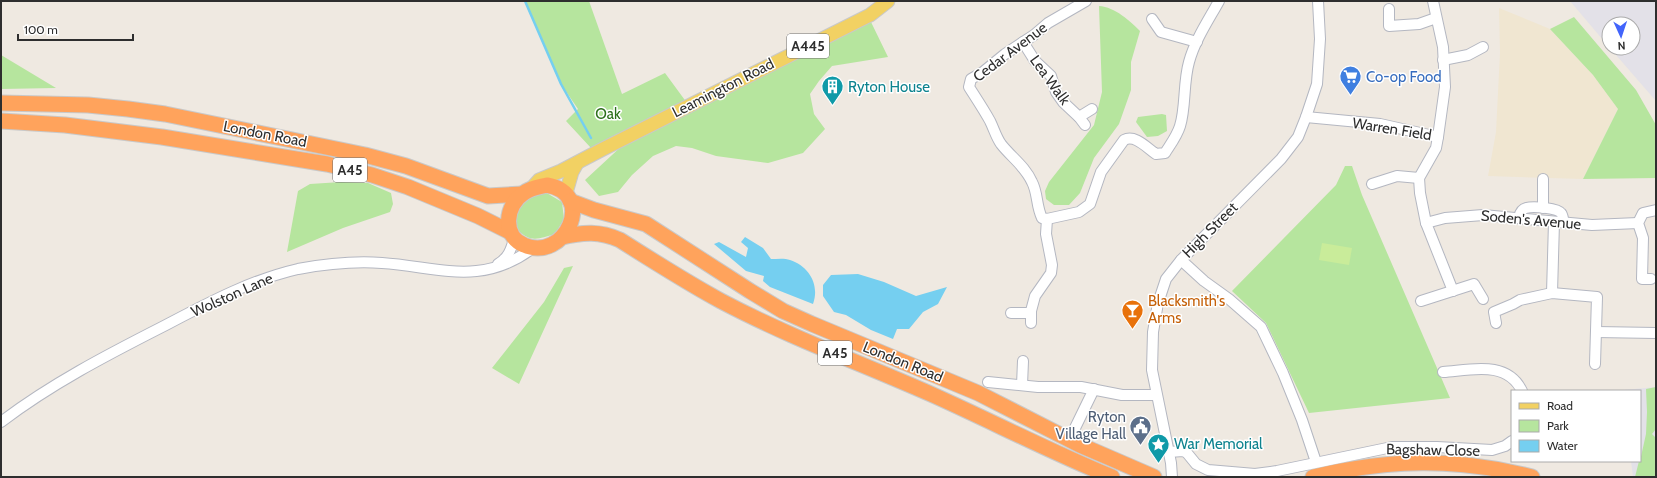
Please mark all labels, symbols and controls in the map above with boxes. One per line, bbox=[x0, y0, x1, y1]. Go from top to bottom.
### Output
scale bar bbox=[18, 16, 133, 42]
north arrow bbox=[1601, 16, 1641, 56]
street label: Cedar Avenue bbox=[969, 18, 1051, 86]
text: 100 m bbox=[24, 22, 58, 37]
road number: A445 bbox=[787, 34, 829, 58]
text: N bbox=[1617, 39, 1626, 53]
street label: Lea Walk bbox=[1026, 52, 1074, 108]
street label: Leamington Road bbox=[669, 55, 777, 121]
supermarket icon: Co-op Food bbox=[1337, 64, 1363, 97]
place label: Co-op Food bbox=[1366, 68, 1442, 86]
building icon: Ryton House bbox=[819, 74, 845, 107]
place label: Ryton House bbox=[848, 78, 930, 96]
park label: Oak bbox=[595, 105, 621, 123]
street label: Warren Field bbox=[1351, 114, 1433, 144]
street label: London Road bbox=[222, 117, 308, 151]
road number: A45 bbox=[333, 158, 367, 182]
street label: High Street bbox=[1178, 198, 1242, 262]
street label: Soden's Avenue bbox=[1480, 207, 1582, 233]
street label: Wolston Lane bbox=[188, 269, 276, 321]
place label: Blacksmith's Arms bbox=[1148, 292, 1225, 327]
bar icon: Blacksmith's Arms bbox=[1120, 297, 1146, 330]
street label: London Road bbox=[860, 338, 946, 386]
road number: A45 bbox=[818, 341, 852, 365]
legend bbox=[1511, 390, 1641, 462]
text: Road bbox=[1547, 398, 1573, 413]
place label: Ryton Village Hall bbox=[1055, 408, 1126, 443]
public building icon: Ryton Village Hall bbox=[1128, 413, 1154, 446]
text: Park bbox=[1547, 418, 1569, 433]
place icon: War Memorial bbox=[1145, 431, 1171, 464]
place label: War Memorial bbox=[1174, 435, 1263, 453]
text: Water bbox=[1547, 438, 1578, 453]
street label: Bagshaw Close bbox=[1386, 440, 1480, 460]

